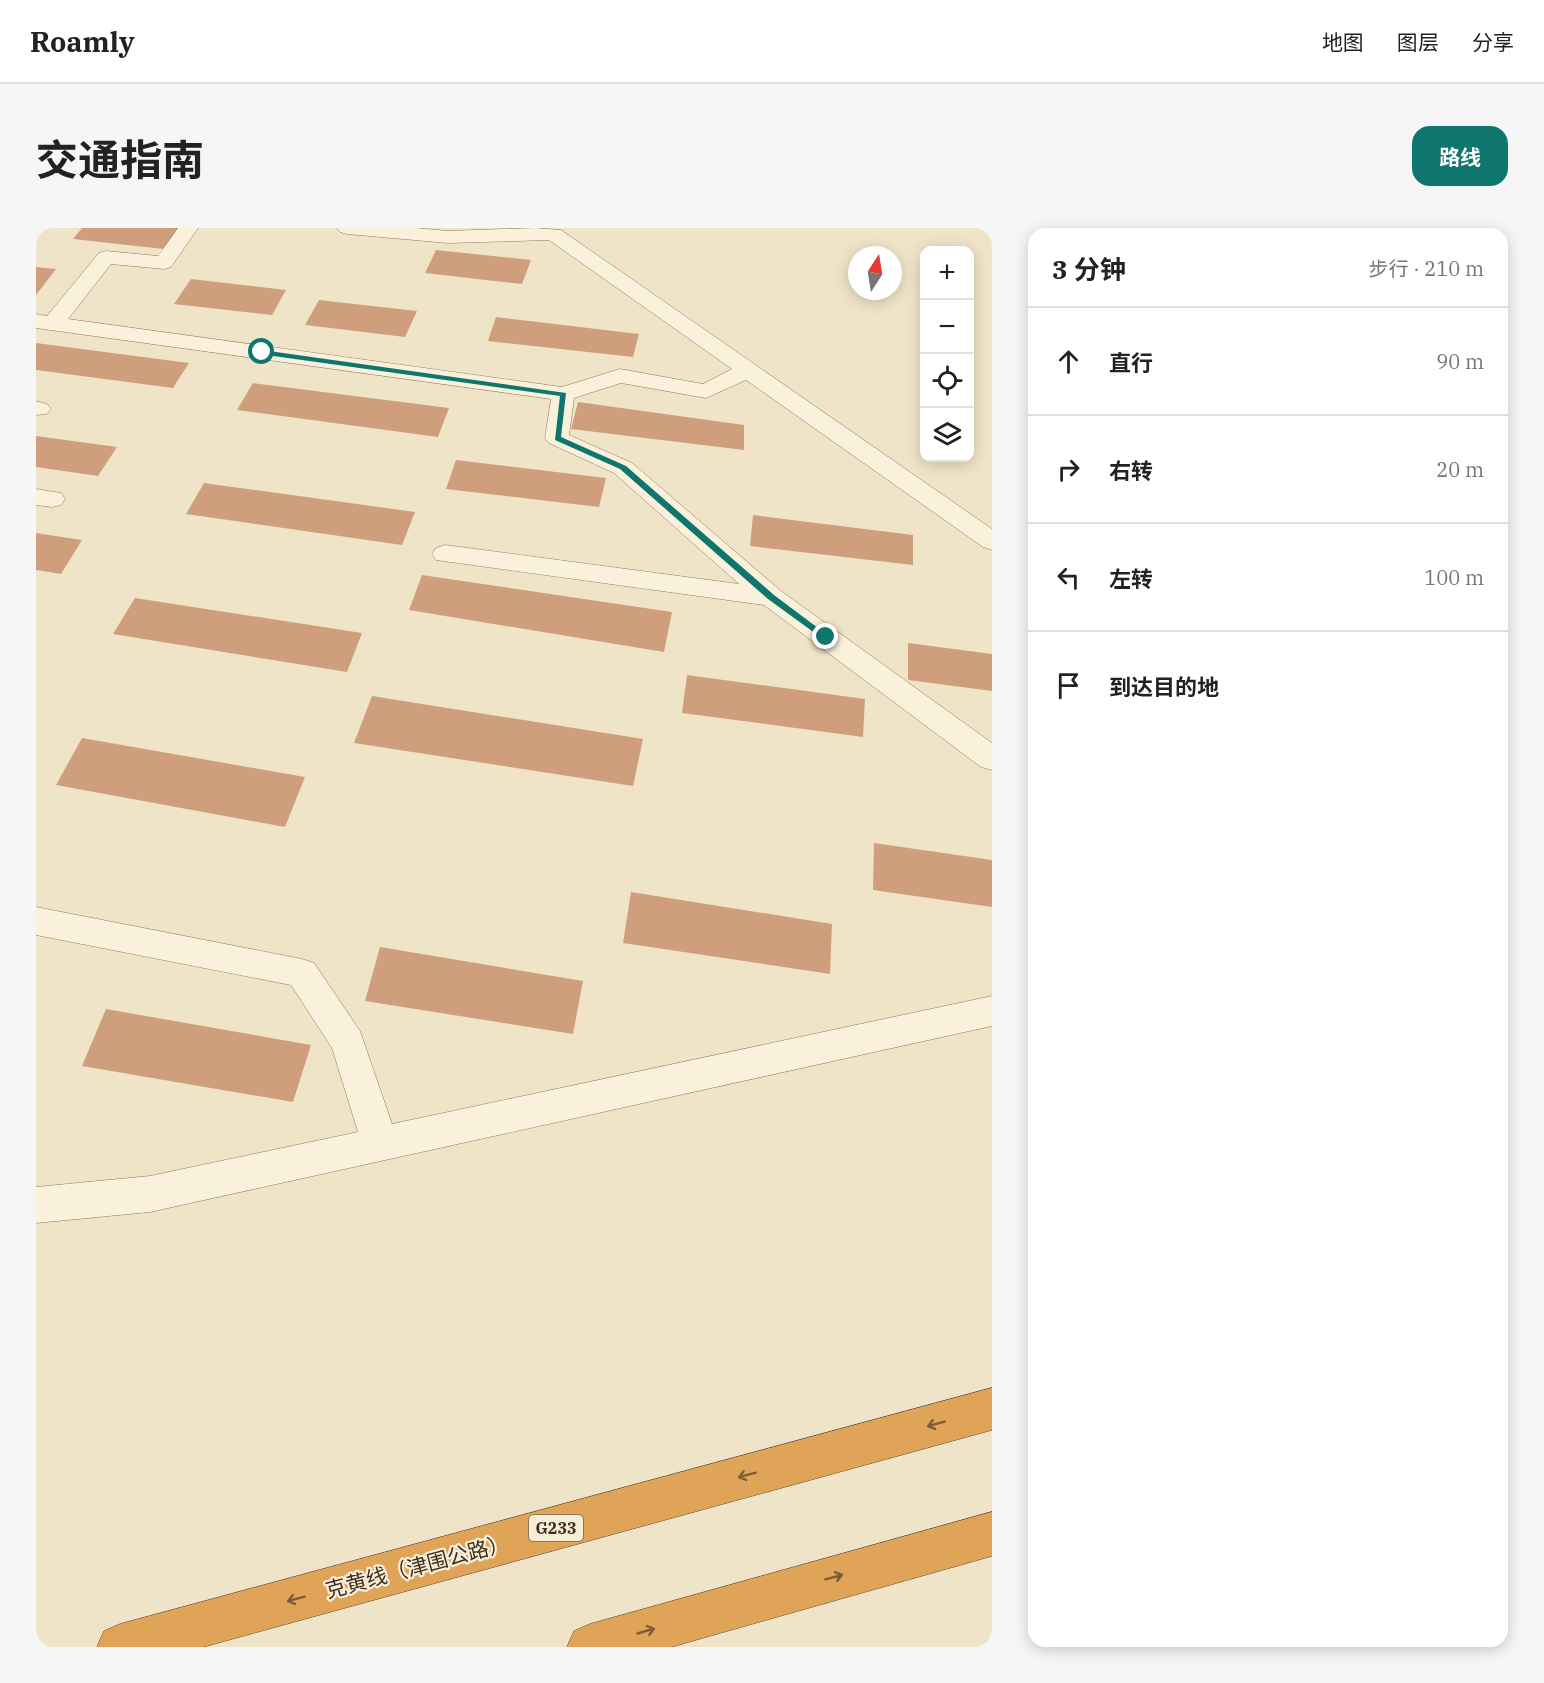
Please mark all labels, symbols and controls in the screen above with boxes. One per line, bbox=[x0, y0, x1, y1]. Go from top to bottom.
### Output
text: Roamly bbox=[30, 23, 135, 60]
text: 地图 bbox=[1322, 28, 1364, 56]
text: 图层 bbox=[1397, 28, 1439, 56]
text: 分享 bbox=[1472, 28, 1514, 56]
button: 路线 bbox=[1412, 126, 1508, 186]
text: 交通指南 bbox=[36, 132, 204, 187]
north arrow bbox=[848, 246, 902, 300]
map controls bbox=[920, 246, 974, 462]
button: + bbox=[920, 246, 974, 300]
text: 3 分钟 bbox=[1052, 252, 1126, 286]
text: 步行 · 210 m bbox=[1369, 255, 1484, 282]
button: − bbox=[920, 300, 974, 354]
route start bbox=[248, 338, 274, 364]
icon: ahead bbox=[1052, 345, 1085, 378]
text: 直行 bbox=[1109, 348, 1153, 377]
text: 90 m bbox=[1436, 348, 1484, 375]
button: locate bbox=[920, 354, 974, 408]
button: layers bbox=[920, 408, 974, 462]
icon: right bbox=[1052, 453, 1085, 486]
text: 右转 bbox=[1109, 456, 1153, 485]
text: 20 m bbox=[1436, 456, 1484, 483]
icon: left bbox=[1052, 561, 1085, 594]
text: 左转 bbox=[1109, 564, 1153, 593]
text: 100 m bbox=[1424, 564, 1484, 591]
route end bbox=[812, 623, 838, 649]
icon: arrive bbox=[1052, 669, 1085, 702]
text: 到达目的地 bbox=[1109, 672, 1219, 701]
one-way arrow bbox=[926, 1419, 945, 1430]
one-way arrow bbox=[738, 1470, 757, 1482]
road number: G233 bbox=[529, 1515, 583, 1541]
street label: 克黄线（津围公路） bbox=[322, 1528, 512, 1604]
one-way arrow bbox=[824, 1571, 843, 1582]
one-way arrow bbox=[287, 1594, 306, 1605]
one-way arrow bbox=[636, 1625, 655, 1636]

